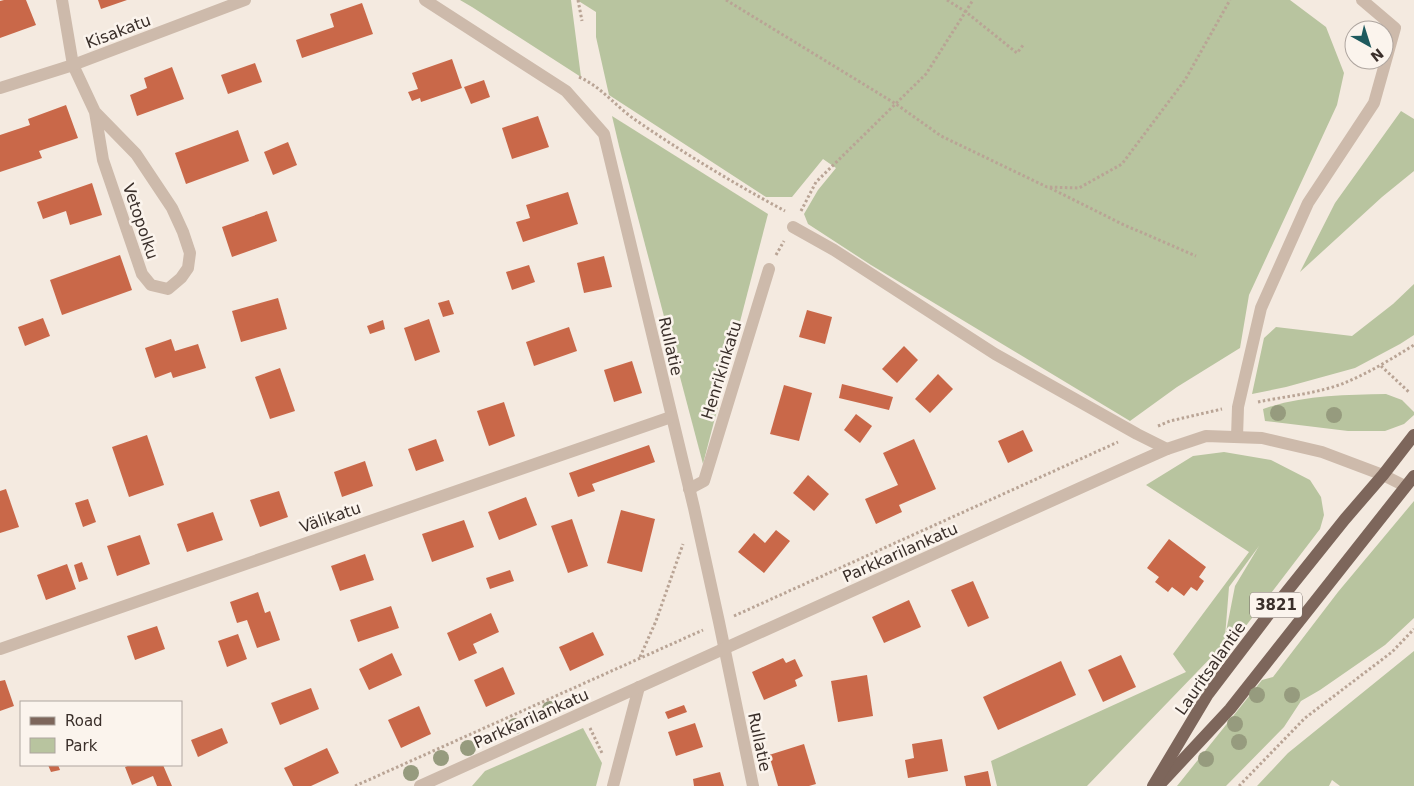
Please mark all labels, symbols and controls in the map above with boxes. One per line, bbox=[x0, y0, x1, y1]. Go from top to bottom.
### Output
street label: Kisakatu bbox=[83, 10, 153, 53]
north arrow bbox=[1344, 20, 1394, 70]
text: N bbox=[1368, 45, 1387, 65]
street label: Vetopolku bbox=[119, 181, 162, 262]
street label: Rullatie bbox=[655, 315, 686, 377]
street label: Henrikinkatu bbox=[697, 319, 745, 422]
street label: Välikatu bbox=[297, 498, 363, 537]
street label: Parkkarilankatu bbox=[840, 519, 961, 586]
road number: 3821 bbox=[1250, 592, 1302, 618]
street label: Lauritsalantie bbox=[1171, 618, 1250, 718]
street label: Parkkarilankatu bbox=[471, 685, 592, 752]
legend bbox=[20, 701, 182, 766]
street label: Rullatie bbox=[744, 711, 775, 773]
text: Road bbox=[65, 712, 103, 730]
text: Park bbox=[65, 737, 98, 755]

